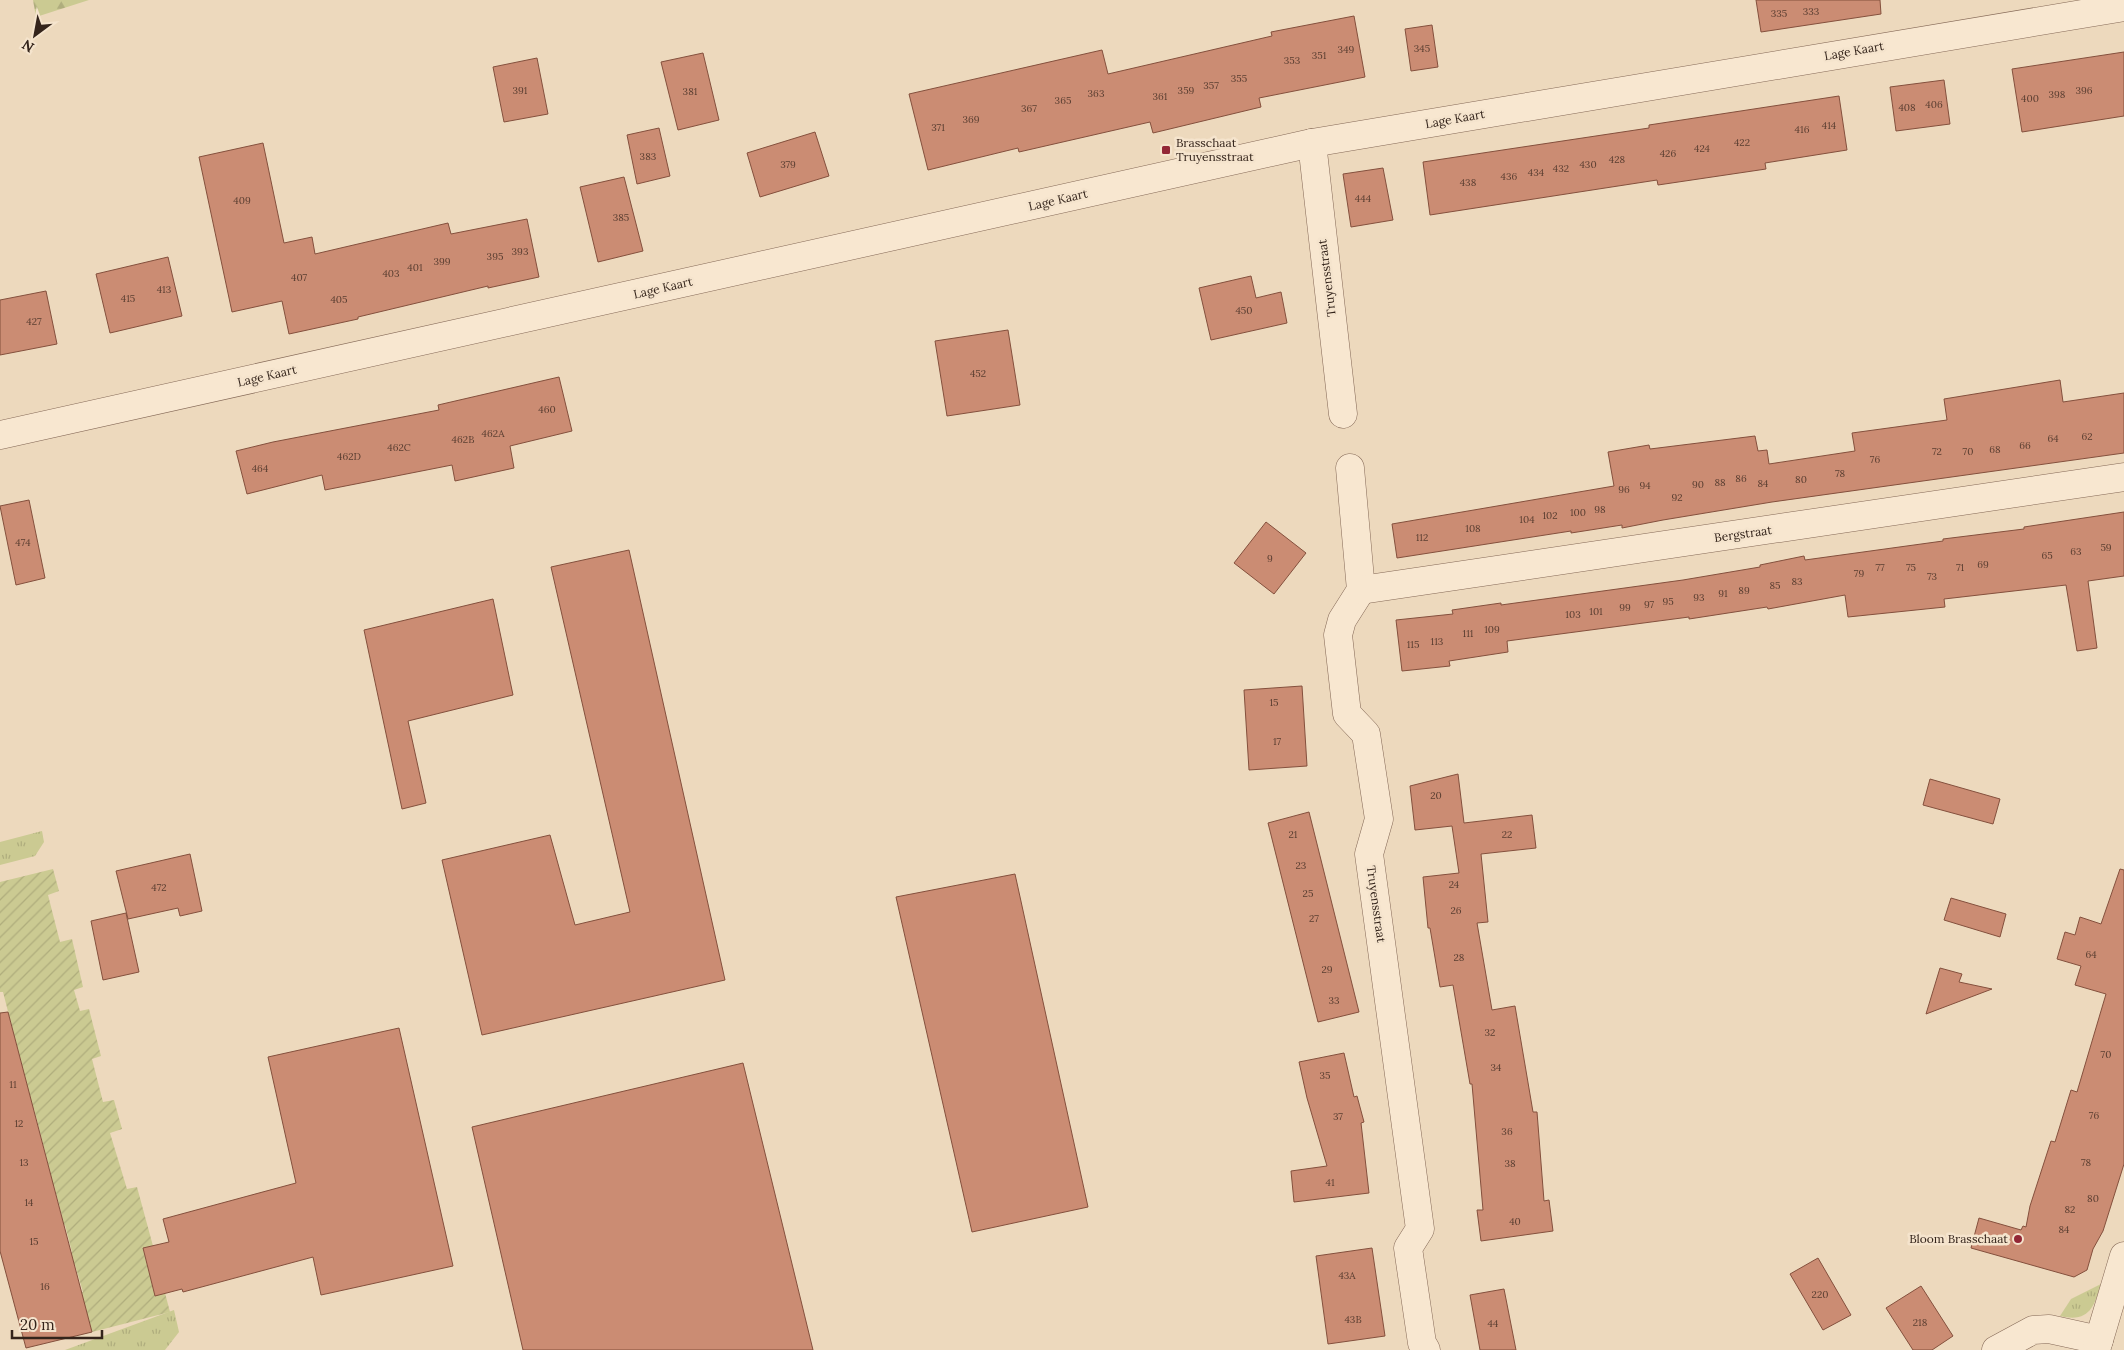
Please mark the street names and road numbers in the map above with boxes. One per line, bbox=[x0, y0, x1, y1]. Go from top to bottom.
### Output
street label: Lage Kaart bbox=[1823, 38, 1885, 63]
street label: Lage Kaart bbox=[1424, 106, 1486, 131]
street label: Lage Kaart bbox=[1027, 185, 1089, 214]
street label: Truyensstraat bbox=[1314, 238, 1339, 317]
street label: Lage Kaart bbox=[632, 273, 694, 302]
street label: Lage Kaart bbox=[236, 361, 298, 390]
street label: Bergstraat bbox=[1713, 522, 1773, 545]
street label: Truyensstraat bbox=[1364, 864, 1389, 944]

